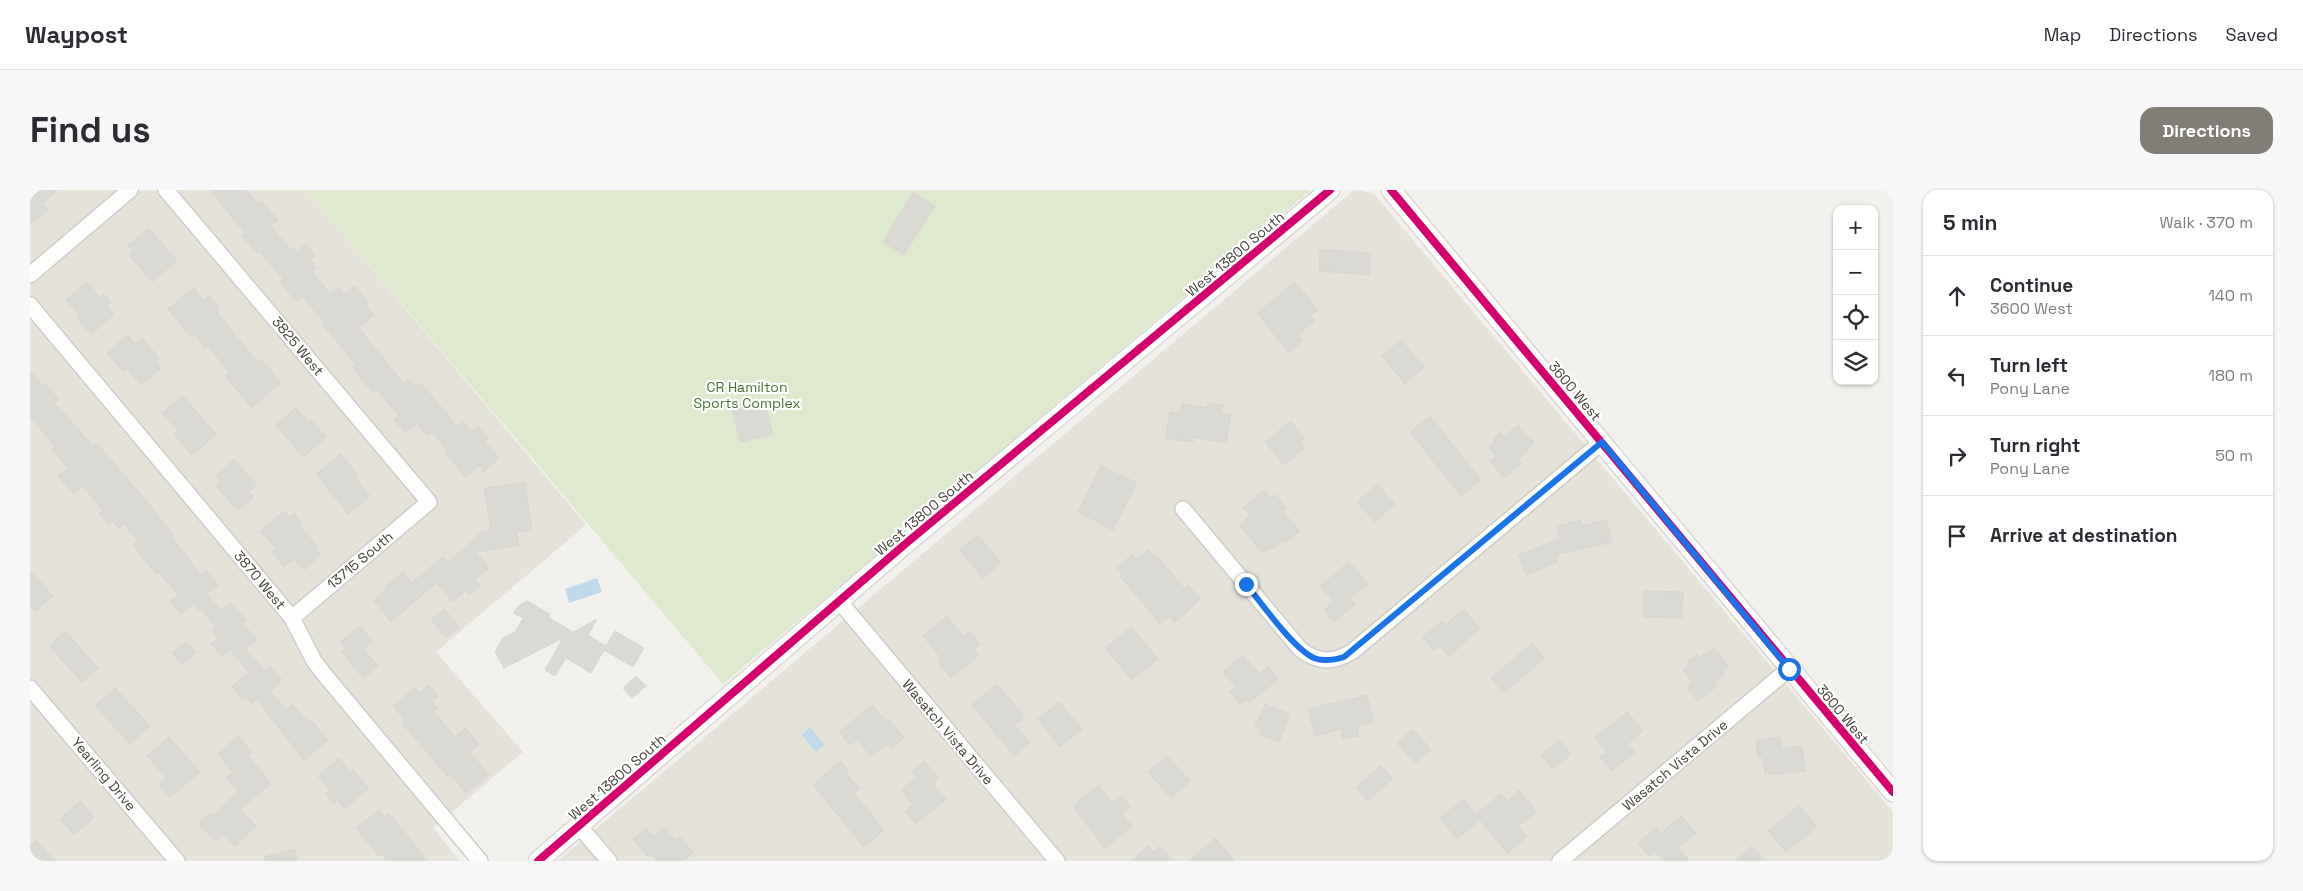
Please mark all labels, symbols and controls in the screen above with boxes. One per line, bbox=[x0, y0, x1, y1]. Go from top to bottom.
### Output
text: Waypost bbox=[25, 19, 128, 50]
text: Map bbox=[2044, 23, 2081, 46]
text: Directions bbox=[2109, 23, 2198, 46]
text: Saved bbox=[2226, 23, 2278, 46]
button: Directions bbox=[2140, 107, 2273, 154]
text: Find us bbox=[30, 108, 151, 152]
map controls bbox=[1833, 205, 1878, 385]
button: + bbox=[1833, 205, 1878, 250]
street label: West 13800 South bbox=[1182, 208, 1288, 300]
text: 5 min bbox=[1943, 209, 1997, 236]
text: Walk · 370 m bbox=[2160, 212, 2253, 233]
button: − bbox=[1833, 250, 1878, 295]
text: Continue bbox=[1990, 273, 2073, 298]
icon: ahead bbox=[1943, 282, 1971, 310]
text: 140 m bbox=[2208, 285, 2253, 306]
button: locate bbox=[1833, 295, 1878, 340]
text: 3600 West bbox=[1990, 298, 2073, 319]
street label: 3825 West bbox=[268, 313, 328, 379]
button: layers bbox=[1833, 340, 1878, 385]
text: Turn left bbox=[1990, 353, 2068, 378]
street label: 3600 West bbox=[1545, 357, 1605, 425]
icon: left bbox=[1943, 362, 1971, 390]
text: 180 m bbox=[2208, 365, 2253, 386]
park label: CR Hamilton Sports Complex bbox=[693, 378, 801, 412]
text: Pony Lane bbox=[1990, 378, 2070, 399]
text: Turn right bbox=[1990, 433, 2080, 458]
icon: right bbox=[1943, 442, 1971, 470]
text: 50 m bbox=[2215, 445, 2253, 466]
text: Pony Lane bbox=[1990, 458, 2070, 479]
street label: West 13800 South bbox=[871, 467, 977, 559]
icon: arrive bbox=[1943, 522, 1971, 550]
text: Arrive at destination bbox=[1990, 523, 2178, 548]
street label: 13715 South bbox=[323, 527, 397, 593]
street label: 3870 West bbox=[230, 547, 290, 613]
route end bbox=[1235, 573, 1258, 596]
route start bbox=[1778, 658, 1801, 681]
street label: Wasatch Vista Drive bbox=[899, 675, 997, 789]
street label: 3600 West bbox=[1813, 680, 1873, 748]
street label: Wasatch Vista Drive bbox=[1618, 716, 1732, 814]
street label: West 13800 South bbox=[565, 730, 669, 824]
street label: Yearling Drive bbox=[68, 734, 140, 814]

